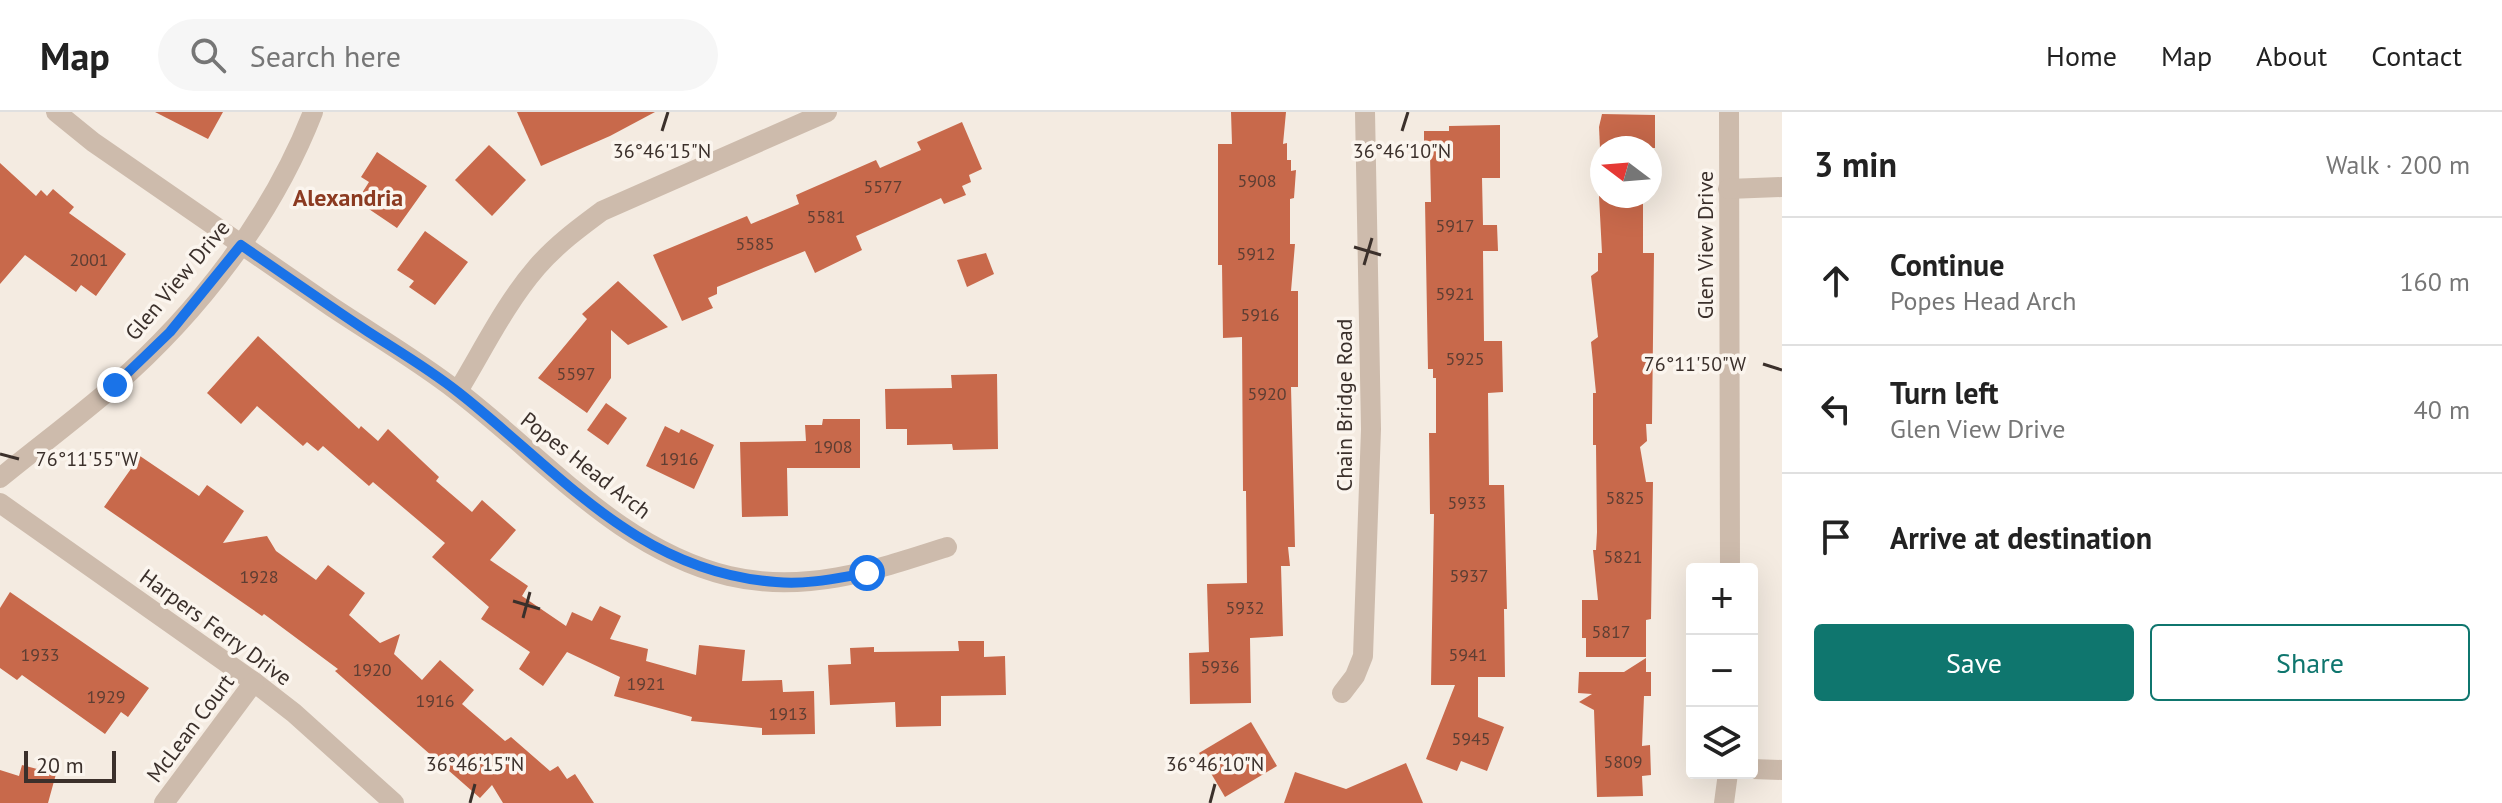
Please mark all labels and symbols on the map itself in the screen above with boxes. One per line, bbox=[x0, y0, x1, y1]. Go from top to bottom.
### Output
north arrow bbox=[1590, 136, 1662, 208]
text: 36°46'15"N bbox=[613, 138, 711, 164]
text: 36°46'10"N bbox=[1353, 138, 1451, 164]
house number: 5908 bbox=[1237, 169, 1277, 192]
street label: Glen View Drive bbox=[1691, 171, 1719, 319]
house number: 5577 bbox=[863, 175, 903, 198]
district label: Alexandria bbox=[293, 182, 403, 213]
house number: 5581 bbox=[806, 205, 846, 228]
street label: Glen View Drive bbox=[119, 214, 235, 346]
house number: 5917 bbox=[1435, 214, 1475, 237]
house number: 5585 bbox=[735, 232, 775, 255]
house number: 5912 bbox=[1236, 242, 1276, 265]
house number: 2001 bbox=[69, 248, 109, 271]
house number: 5921 bbox=[1435, 282, 1475, 305]
house number: 5916 bbox=[1240, 303, 1280, 326]
street label: Chain Bridge Road bbox=[1330, 319, 1358, 491]
house number: 5925 bbox=[1445, 347, 1485, 370]
text: 76°11'50"W bbox=[1644, 351, 1747, 377]
house number: 5597 bbox=[556, 362, 596, 385]
route end bbox=[97, 367, 133, 403]
house number: 5920 bbox=[1247, 382, 1287, 405]
street label: Popes Head Arch bbox=[515, 405, 657, 525]
house number: 1908 bbox=[813, 435, 853, 458]
text: 76°11'55"W bbox=[36, 446, 139, 472]
house number: 1916 bbox=[659, 447, 699, 470]
house number: 5825 bbox=[1605, 486, 1645, 509]
house number: 5933 bbox=[1447, 491, 1487, 514]
house number: 5821 bbox=[1603, 545, 1643, 568]
route start bbox=[849, 555, 885, 591]
street label: Harpers Ferry Drive bbox=[135, 562, 297, 692]
house number: 5937 bbox=[1449, 564, 1489, 587]
house number: 1928 bbox=[239, 565, 279, 588]
house number: 5932 bbox=[1225, 596, 1265, 619]
house number: 5817 bbox=[1591, 620, 1631, 643]
house number: 1933 bbox=[20, 643, 60, 666]
house number: 5941 bbox=[1448, 643, 1488, 666]
house number: 5936 bbox=[1200, 655, 1240, 678]
house number: 1920 bbox=[352, 658, 392, 681]
street label: McLean Court bbox=[140, 668, 240, 788]
house number: 1921 bbox=[626, 672, 666, 695]
house number: 1929 bbox=[86, 685, 126, 708]
house number: 1916 bbox=[415, 689, 455, 712]
house number: 1913 bbox=[768, 702, 808, 725]
house number: 5945 bbox=[1451, 727, 1491, 750]
scale bar bbox=[24, 747, 116, 783]
house number: 5809 bbox=[1603, 750, 1643, 773]
text: 36°46'15"N bbox=[426, 751, 524, 777]
text: 36°46'10"N bbox=[1166, 751, 1264, 777]

